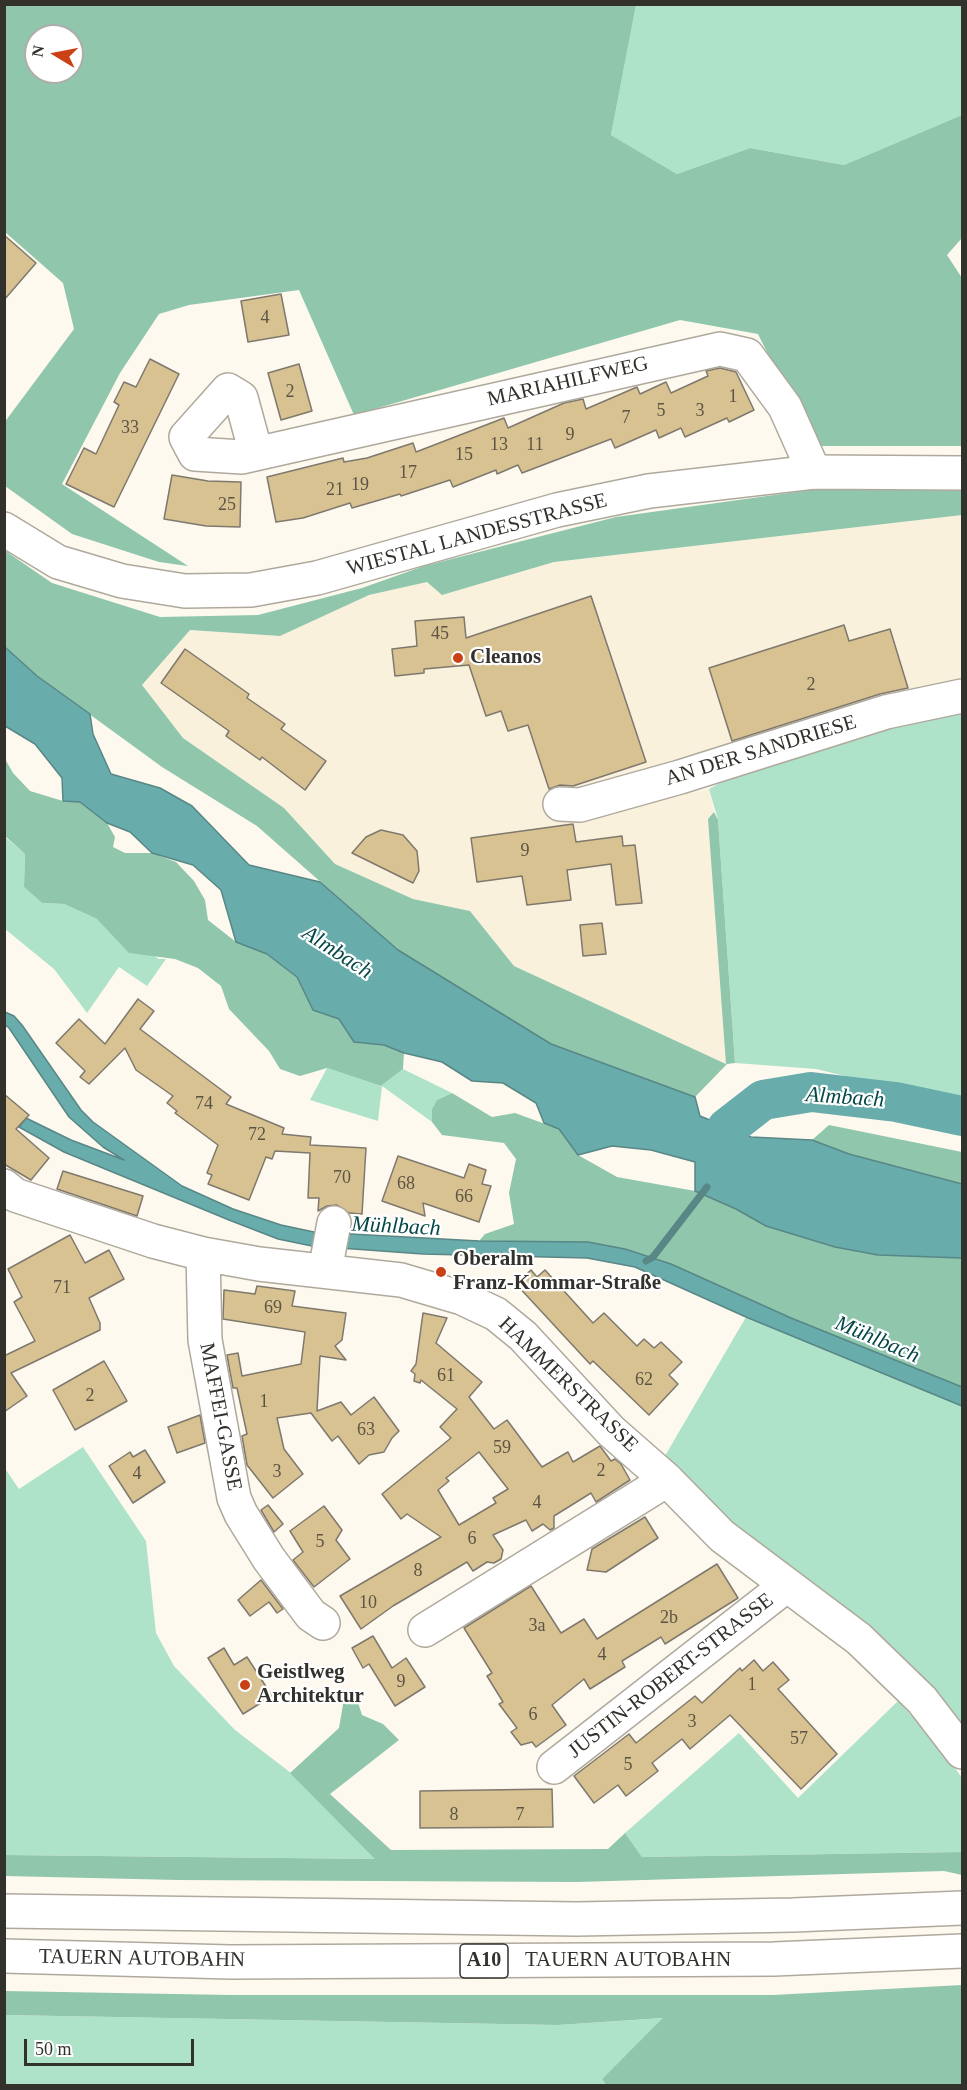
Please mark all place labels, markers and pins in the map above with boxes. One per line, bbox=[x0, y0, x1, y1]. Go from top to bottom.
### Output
place label: Cleanos bbox=[470, 645, 541, 671]
marker: Cleanos bbox=[451, 651, 465, 665]
place label: Oberalm Franz-Kommar-Straße bbox=[453, 1247, 661, 1297]
marker: Oberalm Franz-Kommar-Straße bbox=[434, 1265, 448, 1279]
place label: Geistlweg Architektur bbox=[257, 1660, 364, 1710]
marker: Geistlweg Architektur bbox=[238, 1678, 252, 1692]

